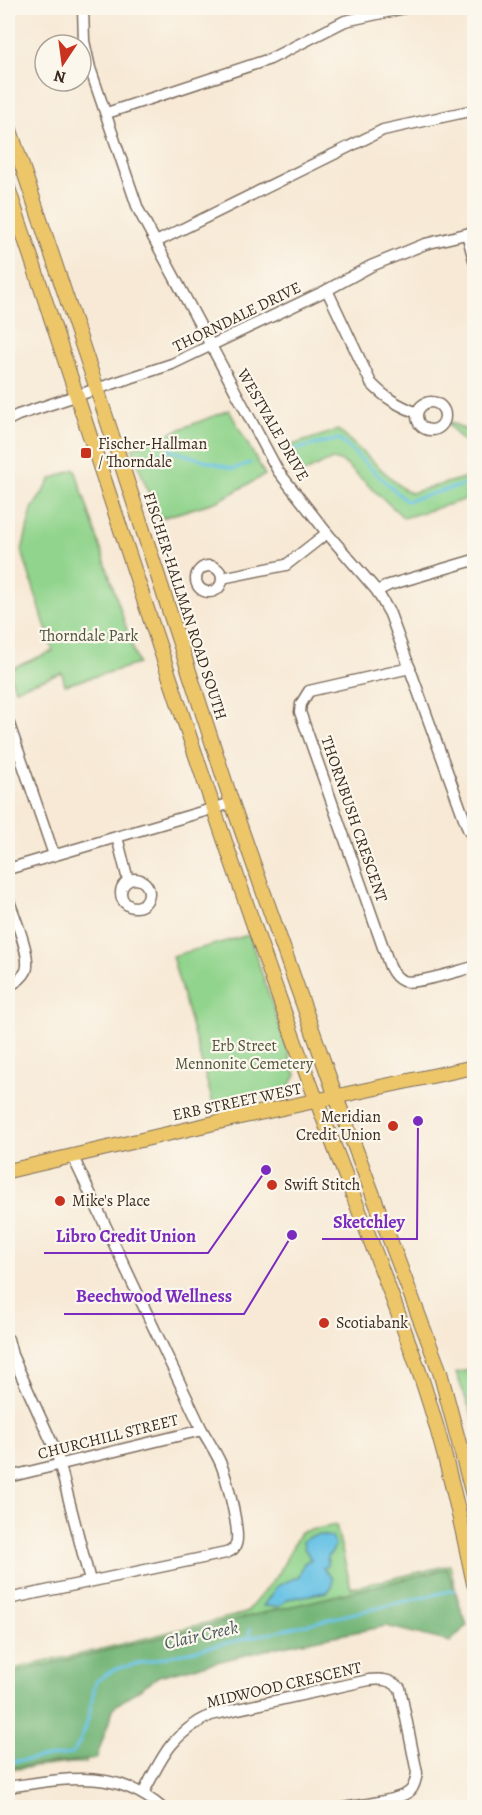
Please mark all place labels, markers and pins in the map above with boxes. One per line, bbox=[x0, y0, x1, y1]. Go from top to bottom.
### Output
place label: Fischer-Hallman / Thorndale bbox=[98, 433, 207, 473]
marker: Fischer-Hallman / Thorndale bbox=[79, 446, 93, 460]
place label: Meridian Credit Union bbox=[296, 1106, 381, 1146]
marker: Meridian Credit Union bbox=[386, 1119, 400, 1133]
place label: Swift Stitch bbox=[284, 1174, 361, 1196]
marker: Swift Stitch bbox=[265, 1178, 279, 1192]
place label: Mike's Place bbox=[72, 1190, 150, 1212]
marker: Mike's Place bbox=[53, 1194, 67, 1208]
callout: Sketchley bbox=[322, 1203, 417, 1239]
callout: Libro Credit Union bbox=[44, 1217, 208, 1253]
callout: Beechwood Wellness bbox=[64, 1278, 244, 1314]
place label: Scotiabank bbox=[336, 1312, 408, 1334]
marker: Scotiabank bbox=[317, 1316, 331, 1330]

